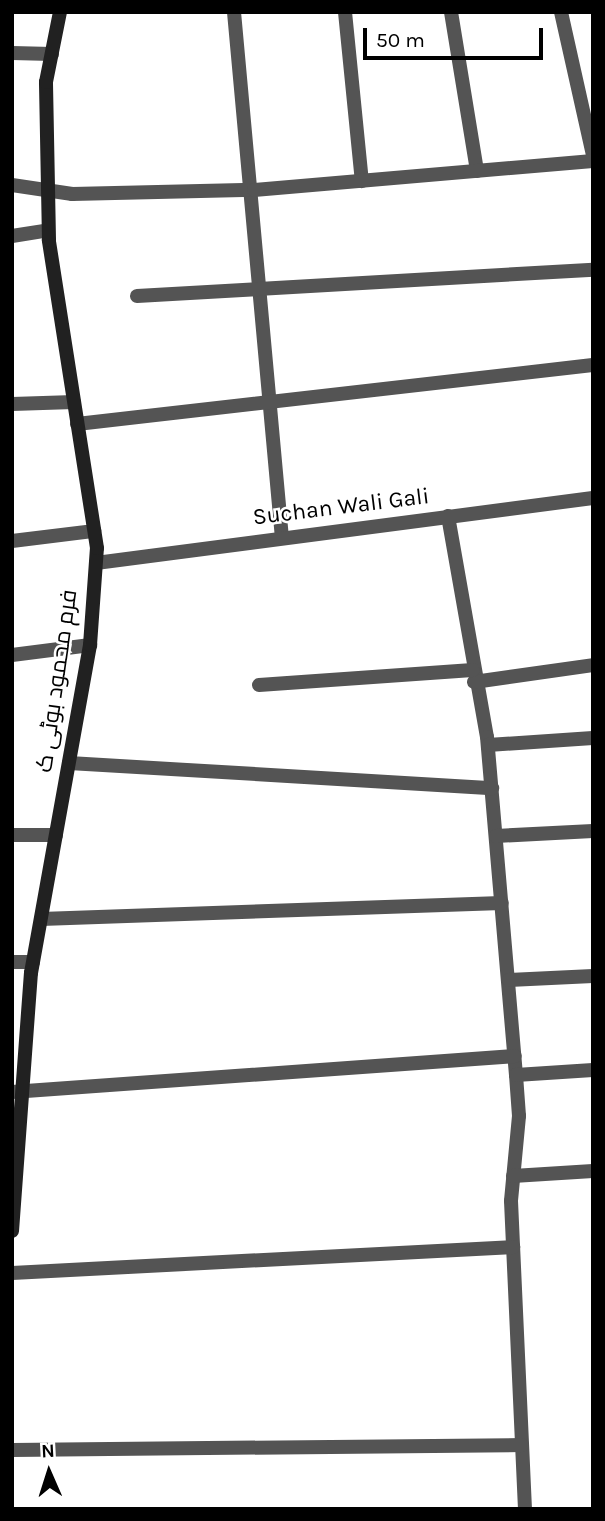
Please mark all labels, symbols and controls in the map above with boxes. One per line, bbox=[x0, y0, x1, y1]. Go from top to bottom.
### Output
scale bar bbox=[367, 14, 547, 58]
text: 50 m bbox=[376, 28, 425, 52]
street label: Suchan Wali Gali bbox=[251, 482, 431, 532]
street label: فرم محمود بوٹی ک bbox=[31, 588, 83, 774]
north arrow bbox=[14, 1437, 84, 1507]
text: N bbox=[41, 1440, 55, 1462]

